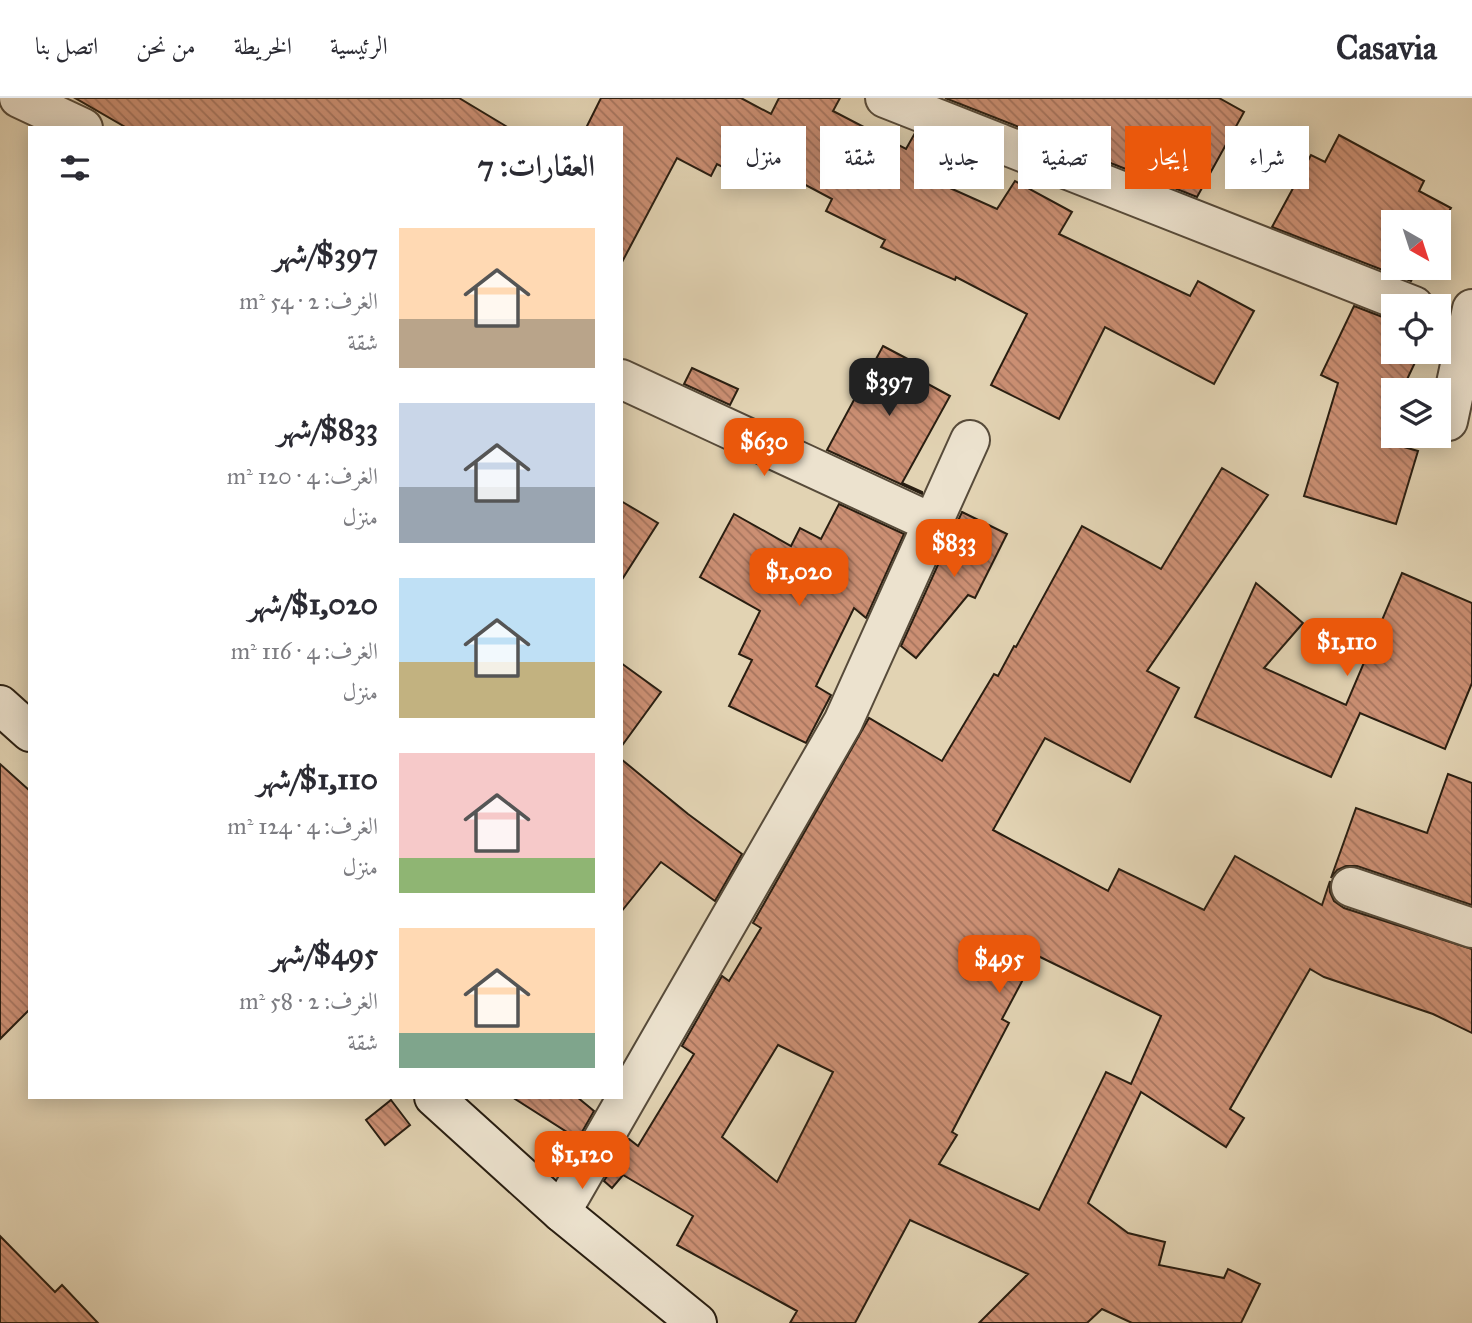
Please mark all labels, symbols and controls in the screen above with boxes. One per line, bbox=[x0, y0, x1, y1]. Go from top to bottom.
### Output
text: Casavia bbox=[1336, 28, 1437, 68]
text: اتصل بنا bbox=[35, 31, 98, 61]
text: من نحن bbox=[136, 31, 196, 61]
text: الخريطة bbox=[234, 31, 292, 61]
text: الرئيسية bbox=[330, 31, 388, 61]
chip: منزل bbox=[721, 126, 806, 189]
chip: شقة bbox=[820, 126, 900, 189]
chip: جديد bbox=[914, 126, 1004, 189]
chip: تصفية bbox=[1018, 126, 1111, 189]
chip: إيجار bbox=[1125, 126, 1211, 189]
chip: شراء bbox=[1225, 126, 1309, 189]
text: العقارات: 7 bbox=[478, 148, 595, 184]
icon: filters bbox=[56, 149, 94, 187]
north arrow bbox=[1381, 210, 1451, 280]
map controls bbox=[1381, 210, 1451, 448]
text: $397/شهر bbox=[273, 236, 378, 272]
icon: home bbox=[455, 256, 539, 340]
text: الغرف: 2 · 54 m² bbox=[239, 287, 378, 315]
button: locate bbox=[1381, 294, 1451, 364]
text: شقة bbox=[348, 328, 378, 356]
pin: $397 bbox=[848, 358, 930, 418]
text: $397 bbox=[865, 367, 913, 395]
button: layers bbox=[1381, 378, 1451, 448]
text: $833/شهر bbox=[278, 411, 378, 447]
pin: $630 bbox=[723, 418, 805, 478]
text: $630 bbox=[740, 427, 788, 455]
icon: home bbox=[455, 431, 539, 515]
text: الغرف: 4 · 120 m² bbox=[227, 462, 378, 490]
text: منزل bbox=[343, 503, 378, 531]
pin: $833 bbox=[913, 519, 995, 579]
text: $833 bbox=[932, 528, 976, 556]
pin: $1,020 bbox=[742, 548, 856, 608]
text: $1,020 bbox=[766, 557, 832, 585]
text: $1,020/شهر bbox=[248, 586, 378, 622]
icon: home bbox=[455, 606, 539, 690]
pin: $1,110 bbox=[1290, 618, 1404, 678]
text: $1,110 bbox=[1317, 627, 1377, 655]
text: الغرف: 4 · 116 m² bbox=[231, 637, 378, 665]
text: منزل bbox=[343, 678, 378, 706]
text: $1,110/شهر bbox=[257, 761, 378, 797]
icon: home bbox=[455, 781, 539, 865]
text: الغرف: 4 · 124 m² bbox=[227, 812, 378, 840]
text: منزل bbox=[343, 853, 378, 881]
text: $495/شهر bbox=[271, 936, 378, 972]
pin: $495 bbox=[958, 936, 1040, 995]
text: $495 bbox=[974, 944, 1024, 972]
icon: home bbox=[455, 956, 539, 1040]
text: الغرف: 2 · 58 m² bbox=[239, 987, 378, 1015]
text: شقة bbox=[348, 1028, 378, 1056]
pin: $1,120 bbox=[525, 1132, 639, 1191]
text: $1,120 bbox=[551, 1140, 613, 1168]

